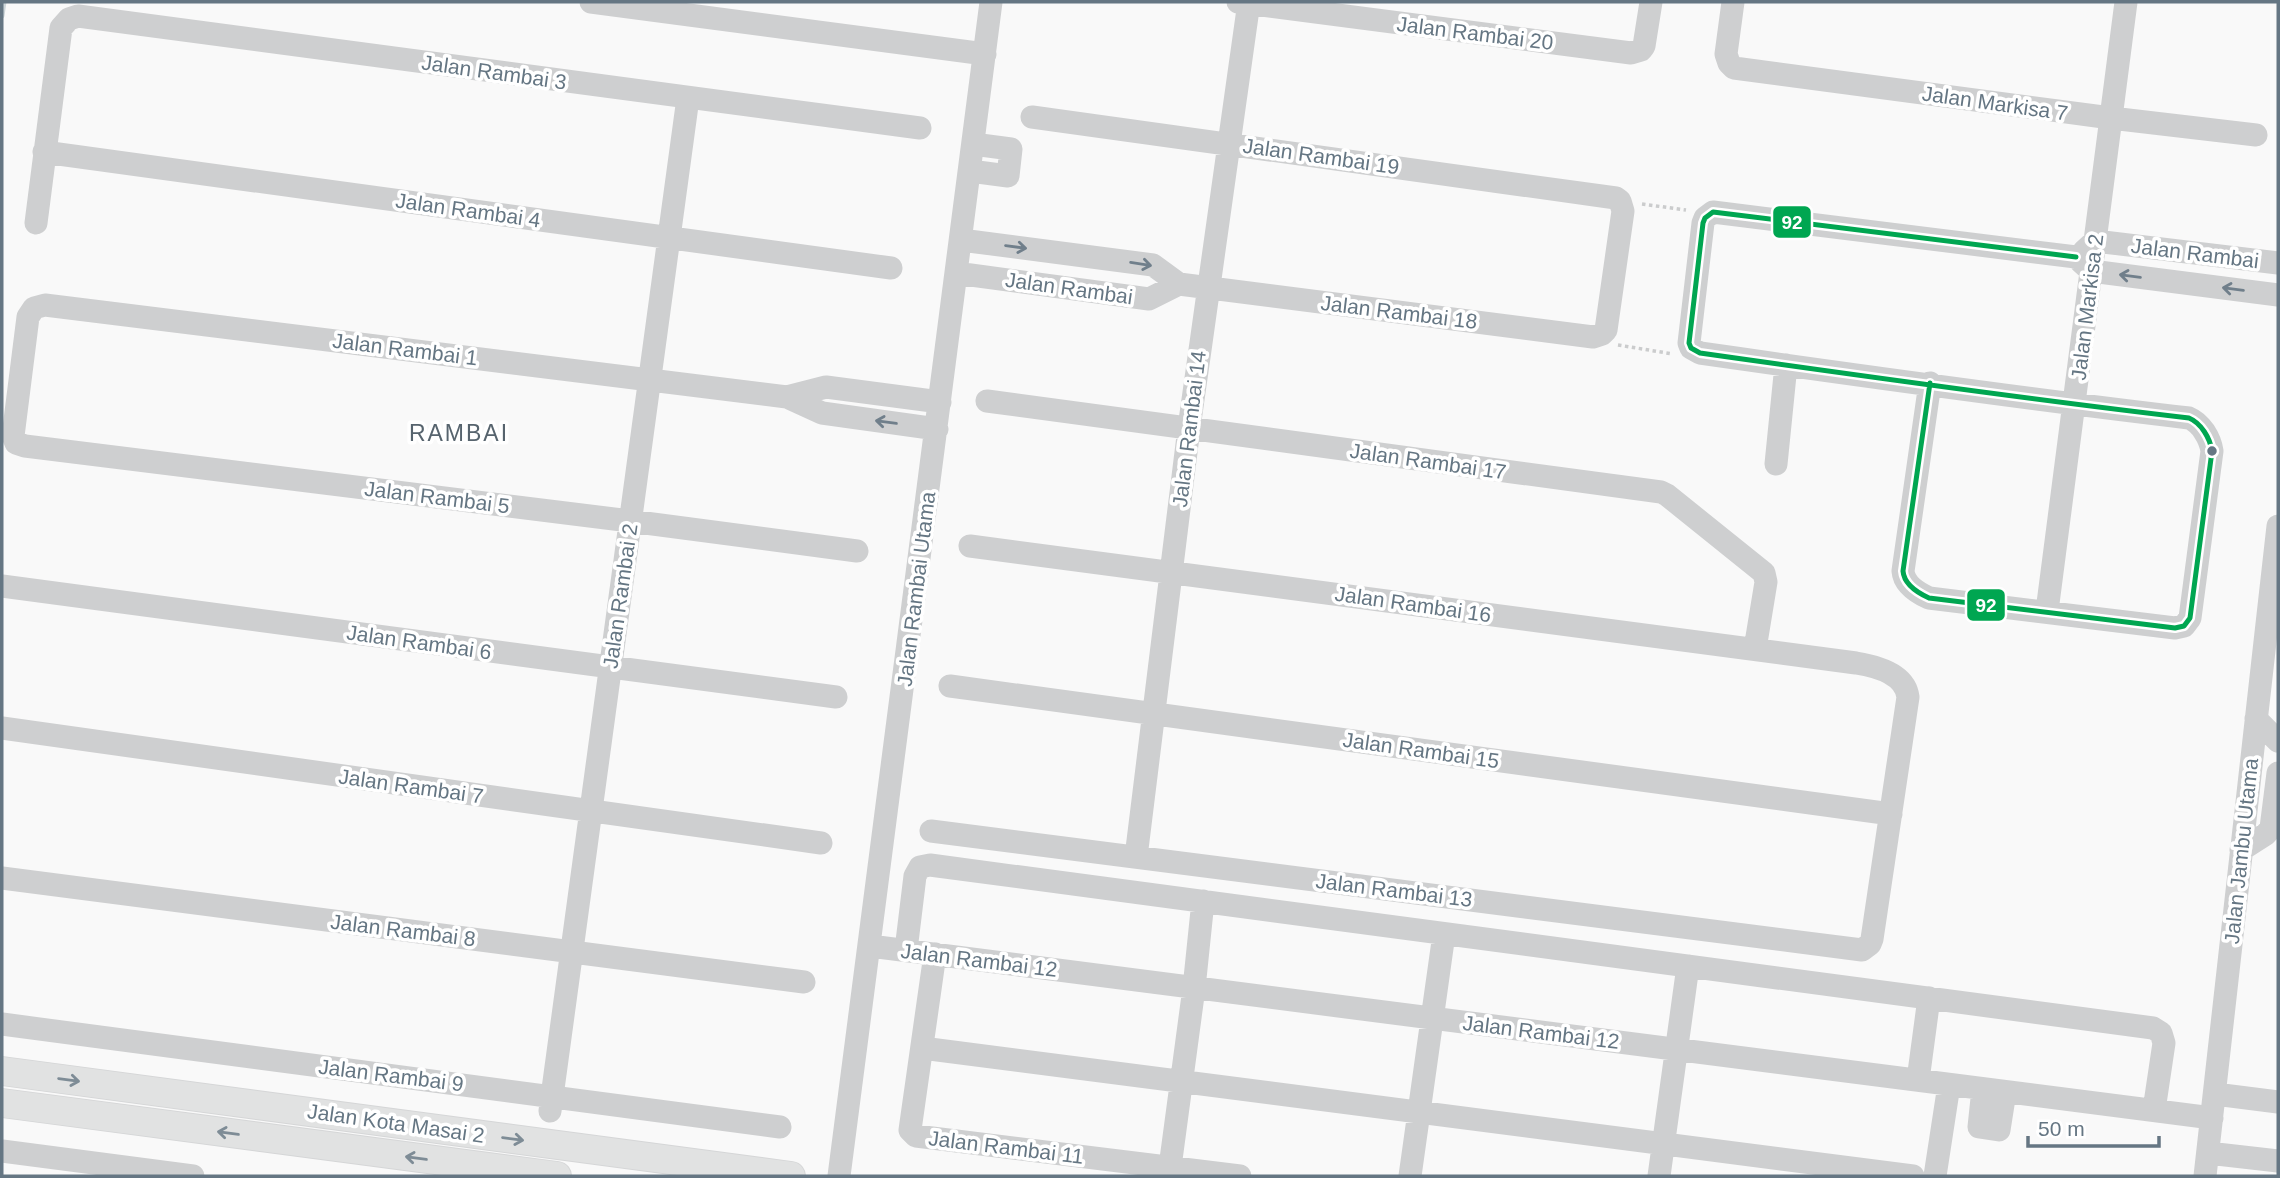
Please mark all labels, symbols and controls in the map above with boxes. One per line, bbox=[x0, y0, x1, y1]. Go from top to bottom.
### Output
street label: Jalan Rambai 20 bbox=[1395, 12, 1555, 54]
street label: Jalan Rambai 3 bbox=[420, 50, 568, 94]
street label: Jalan Markisa 7 bbox=[1921, 81, 2069, 125]
street label: Jalan Rambai 19 bbox=[1241, 134, 1401, 178]
street label: Jalan Rambai 4 bbox=[394, 188, 542, 232]
line badge: 92 bbox=[1772, 205, 1812, 239]
text: 92 bbox=[1781, 212, 1803, 233]
street label: Jalan Markisa 2 bbox=[2067, 233, 2107, 381]
street label: Jalan Rambai bbox=[2130, 234, 2260, 272]
one-way arrow bbox=[1004, 241, 1027, 254]
one-way arrow bbox=[1129, 258, 1152, 271]
street label: Jalan Rambai bbox=[1004, 268, 1134, 308]
one-way arrow bbox=[2119, 269, 2141, 282]
one-way arrow bbox=[2223, 282, 2245, 295]
street label: Jalan Rambai 18 bbox=[1319, 291, 1479, 333]
street label: Jalan Rambai 1 bbox=[331, 329, 479, 369]
street label: Jalan Rambai 14 bbox=[1168, 349, 1210, 509]
one-way arrow bbox=[875, 415, 898, 428]
district label: RAMBAI bbox=[409, 420, 509, 446]
street label: Jalan Rambai 17 bbox=[1348, 439, 1508, 483]
unlabelled marker bbox=[2205, 444, 2219, 458]
street label: Jalan Rambai 5 bbox=[363, 477, 511, 517]
street label: Jalan Rambai Utama bbox=[893, 490, 939, 688]
street label: Jalan Rambai 2 bbox=[598, 522, 642, 670]
street label: Jalan Rambai 16 bbox=[1333, 582, 1493, 626]
line badge: 92 bbox=[1966, 588, 2006, 622]
text: 92 bbox=[1975, 595, 1997, 616]
street label: Jalan Rambai 6 bbox=[345, 620, 493, 664]
street label: Jalan Rambai 15 bbox=[1341, 728, 1501, 772]
street label: Jalan Jambu Utama bbox=[2220, 757, 2262, 945]
street label: Jalan Rambai 7 bbox=[337, 764, 485, 808]
street label: Jalan Rambai 13 bbox=[1314, 869, 1474, 911]
street label: Jalan Rambai 8 bbox=[329, 910, 477, 950]
street label: Jalan Rambai 12 bbox=[899, 939, 1059, 981]
street label: Jalan Rambai 12 bbox=[1461, 1011, 1621, 1053]
street label: Jalan Rambai 9 bbox=[317, 1055, 465, 1095]
one-way arrow bbox=[58, 1073, 80, 1086]
street label: Jalan Kota Masai 2 bbox=[306, 1099, 486, 1147]
scale bar bbox=[2028, 1104, 2159, 1148]
text: 50 m bbox=[2038, 1117, 2085, 1140]
one-way arrow bbox=[217, 1126, 240, 1139]
street label: Jalan Rambai 11 bbox=[927, 1126, 1085, 1168]
one-way arrow bbox=[502, 1133, 524, 1146]
one-way arrow bbox=[405, 1151, 428, 1164]

